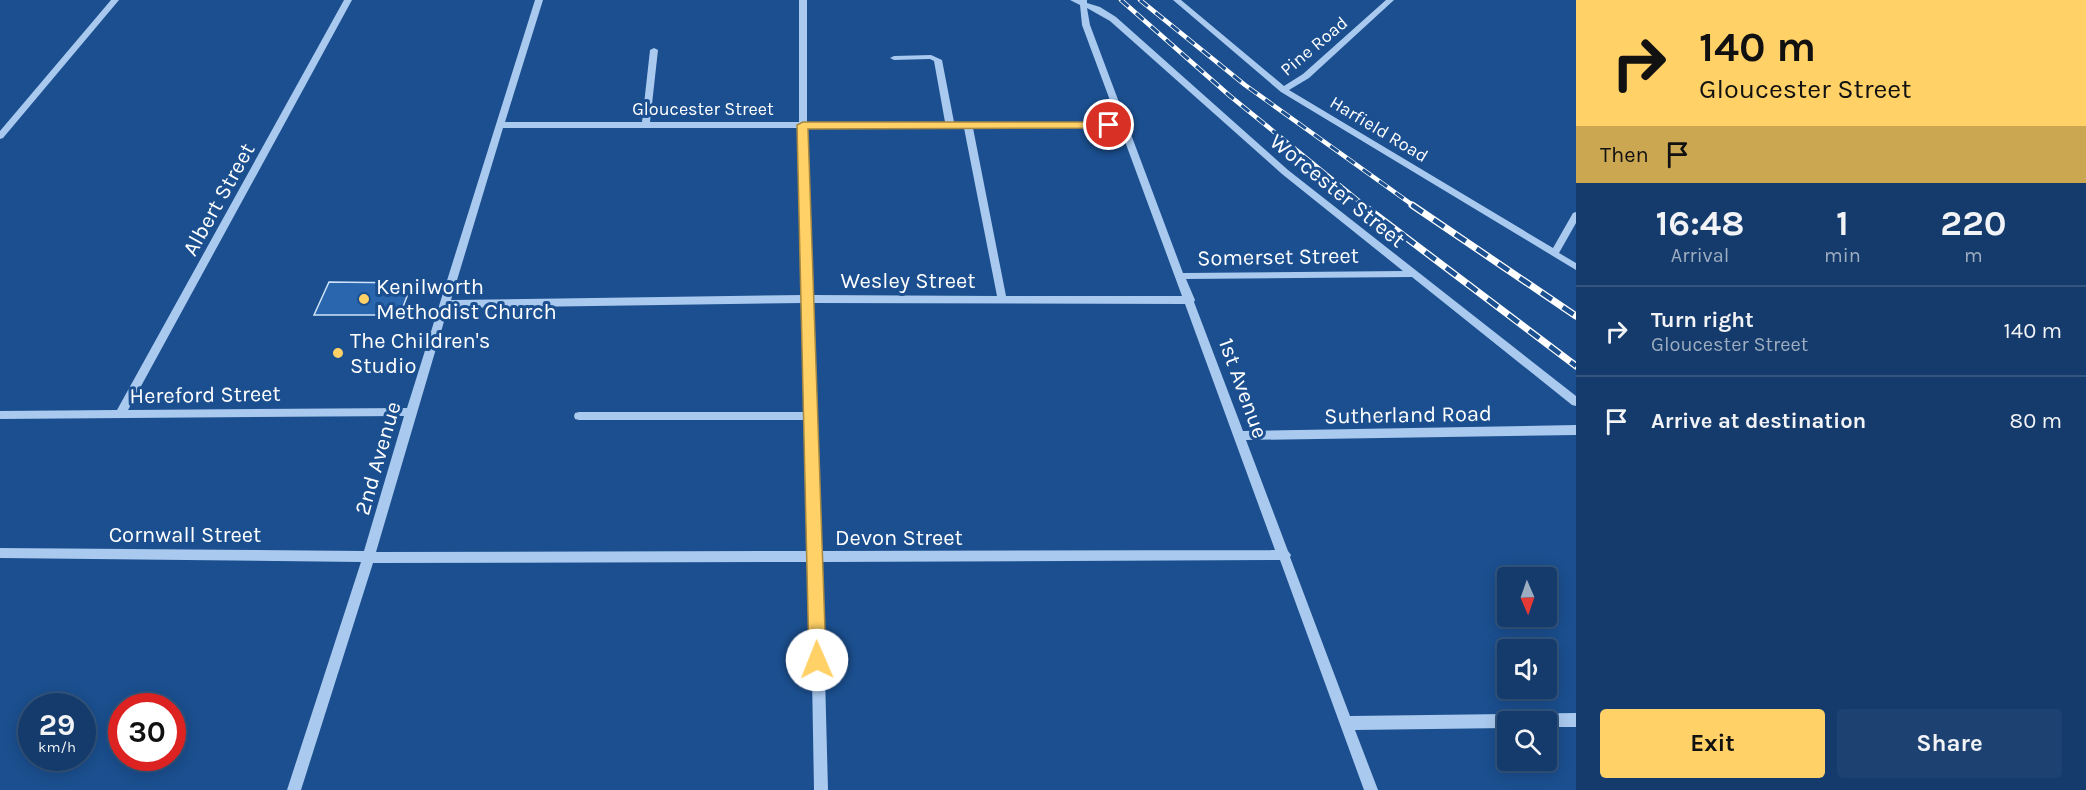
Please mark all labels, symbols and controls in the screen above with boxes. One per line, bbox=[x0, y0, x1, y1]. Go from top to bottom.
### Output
street label: Pine Road bbox=[1276, 11, 1352, 81]
text: 140 m bbox=[1699, 22, 1816, 72]
icon: right bbox=[1600, 24, 1678, 102]
text: Gloucester Street bbox=[1699, 73, 1911, 105]
street label: Harfield Road bbox=[1326, 91, 1432, 167]
street label: Gloucester Street bbox=[632, 98, 774, 120]
pin bbox=[1083, 99, 1134, 150]
icon: arrive bbox=[1092, 108, 1125, 141]
street label: Worcester Street bbox=[1265, 128, 1410, 253]
icon: arrive bbox=[1661, 138, 1694, 171]
street label: Albert Street bbox=[177, 139, 261, 260]
text: Then bbox=[1600, 142, 1649, 168]
text: 16:48 bbox=[1655, 202, 1745, 244]
text: 1 bbox=[1836, 202, 1849, 244]
text: 220 bbox=[1940, 202, 2007, 244]
street label: Somerset Street bbox=[1197, 243, 1359, 271]
text: Arrival bbox=[1671, 244, 1729, 267]
text: min bbox=[1824, 244, 1861, 267]
text: m bbox=[1964, 244, 1983, 267]
street label: Wesley Street bbox=[840, 268, 976, 294]
place label: Kenilworth Methodist Church bbox=[376, 274, 557, 325]
marker: Kenilworth Methodist Church bbox=[357, 292, 371, 306]
text: Turn right bbox=[1651, 307, 1754, 333]
icon: right bbox=[1600, 315, 1633, 348]
text: 140 m bbox=[2004, 318, 2062, 344]
place label: The Children's Studio bbox=[350, 328, 490, 379]
text: Gloucester Street bbox=[1651, 333, 1808, 356]
street label: 1st Avenue bbox=[1213, 335, 1273, 442]
marker: The Children's Studio bbox=[331, 346, 345, 360]
street label: Hereford Street bbox=[129, 381, 281, 409]
street label: 2nd Avenue bbox=[349, 399, 407, 518]
street label: Sutherland Road bbox=[1324, 401, 1492, 429]
icon: arrive bbox=[1600, 405, 1633, 438]
text: Arrive at destination bbox=[1651, 408, 1866, 434]
text: 80 m bbox=[2010, 408, 2062, 434]
street label: Cornwall Street bbox=[109, 522, 261, 548]
street label: Devon Street bbox=[835, 525, 963, 551]
north arrow bbox=[1497, 567, 1557, 627]
map controls bbox=[1497, 567, 1557, 771]
position arrow bbox=[785, 628, 849, 692]
button: sound bbox=[1497, 639, 1557, 699]
speed limit sign: 30 bbox=[108, 693, 186, 771]
text: 29 bbox=[39, 707, 75, 743]
button: Exit bbox=[1600, 709, 1825, 778]
button: Share bbox=[1837, 709, 2062, 778]
button: search bbox=[1497, 711, 1557, 771]
text: km/h bbox=[38, 738, 76, 756]

